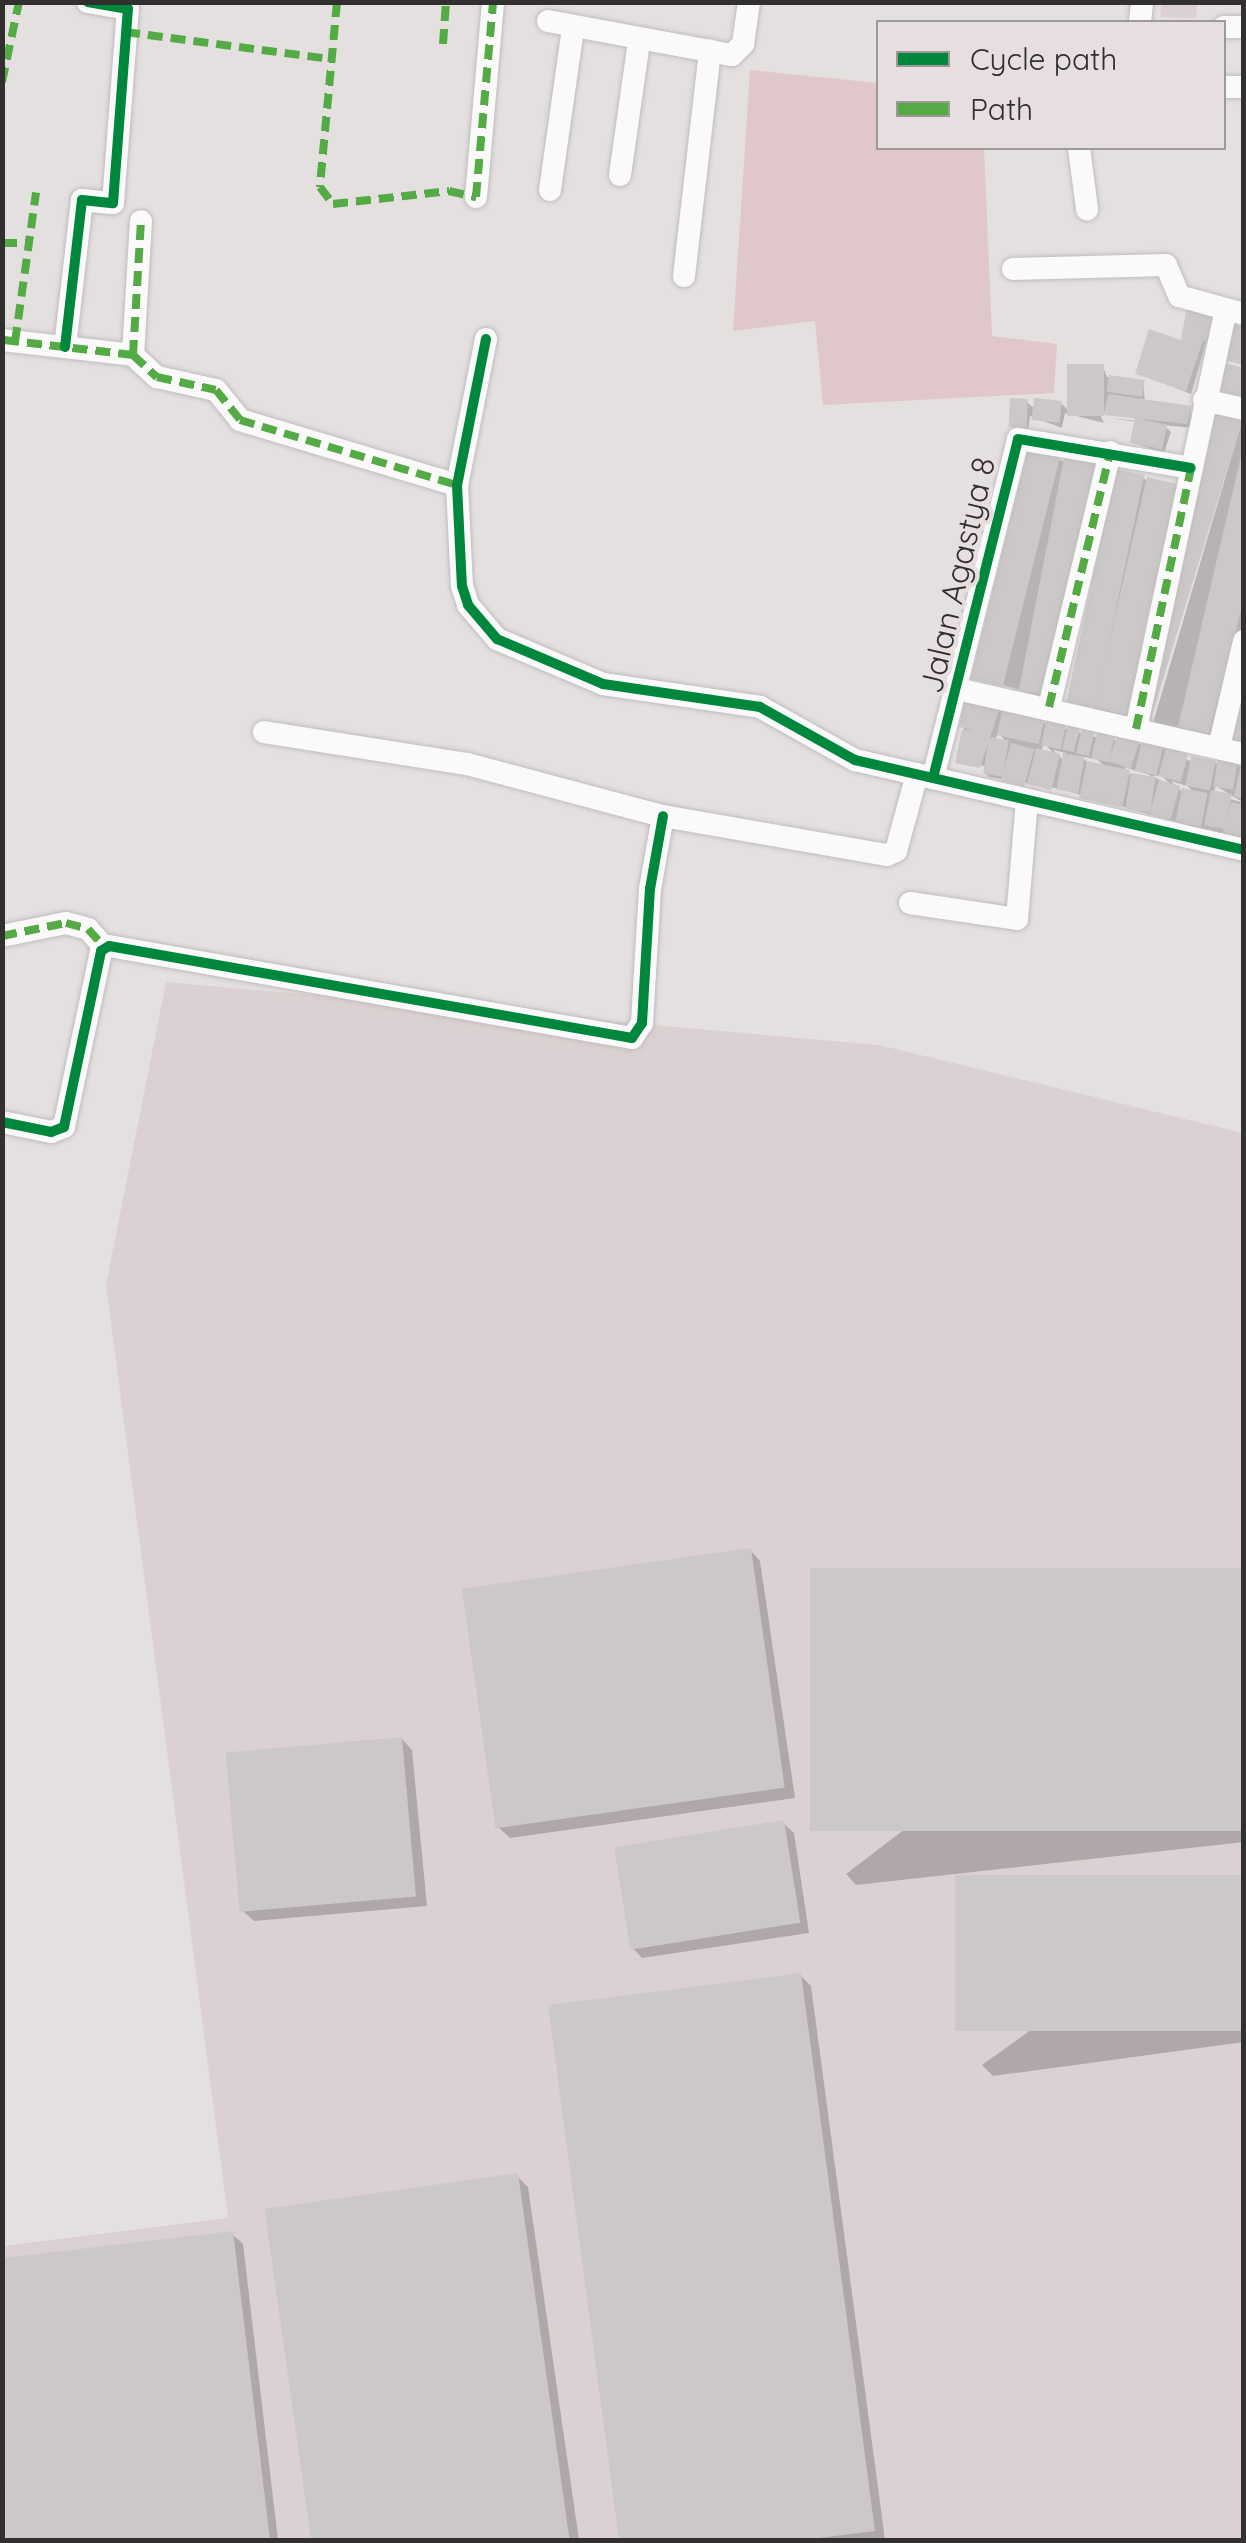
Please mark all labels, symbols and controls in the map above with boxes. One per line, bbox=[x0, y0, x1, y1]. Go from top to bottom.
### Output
legend bbox=[876, 20, 1226, 150]
text: Cycle path bbox=[970, 40, 1117, 78]
text: Path bbox=[970, 90, 1033, 128]
street label: Jalan Agastya 8 bbox=[911, 453, 1003, 697]

